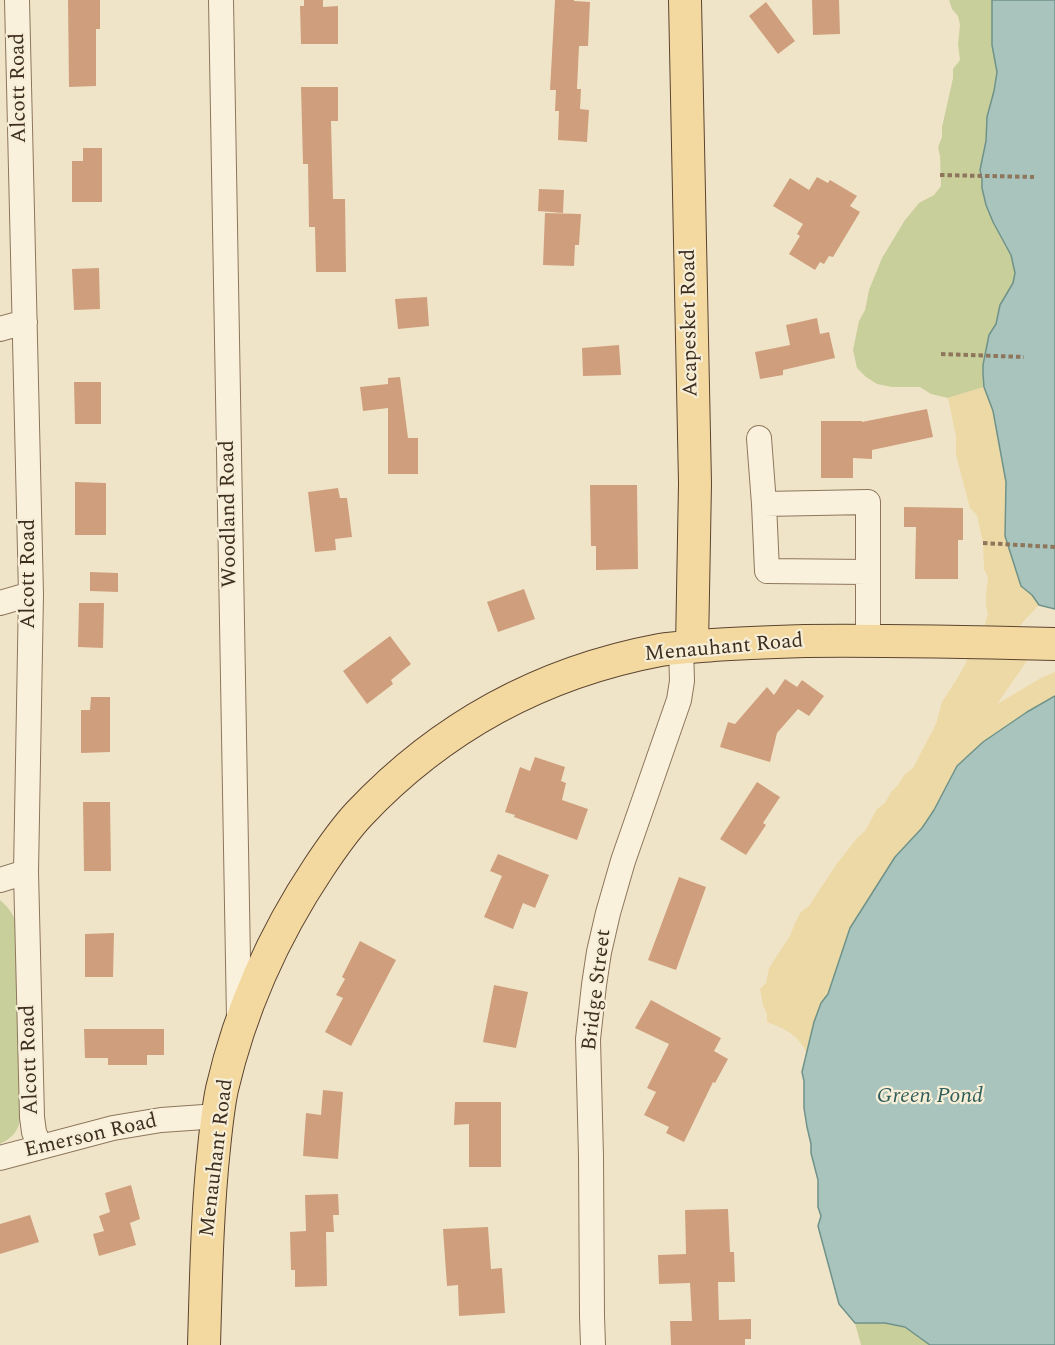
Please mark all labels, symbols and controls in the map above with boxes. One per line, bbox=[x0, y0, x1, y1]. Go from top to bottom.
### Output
street label: Alcott Road bbox=[6, 33, 34, 143]
street label: Acapesket Road bbox=[677, 249, 705, 397]
street label: Woodland Road bbox=[216, 440, 244, 588]
street label: Alcott Road bbox=[17, 519, 43, 629]
street label: Menauhant Road bbox=[644, 630, 804, 668]
street label: Bridge Street bbox=[578, 928, 618, 1052]
street label: Alcott Road bbox=[16, 1004, 46, 1116]
street label: Menauhant Road bbox=[196, 1078, 240, 1238]
water label: Green Pond bbox=[877, 1085, 983, 1111]
street label: Emerson Road bbox=[22, 1109, 160, 1165]

